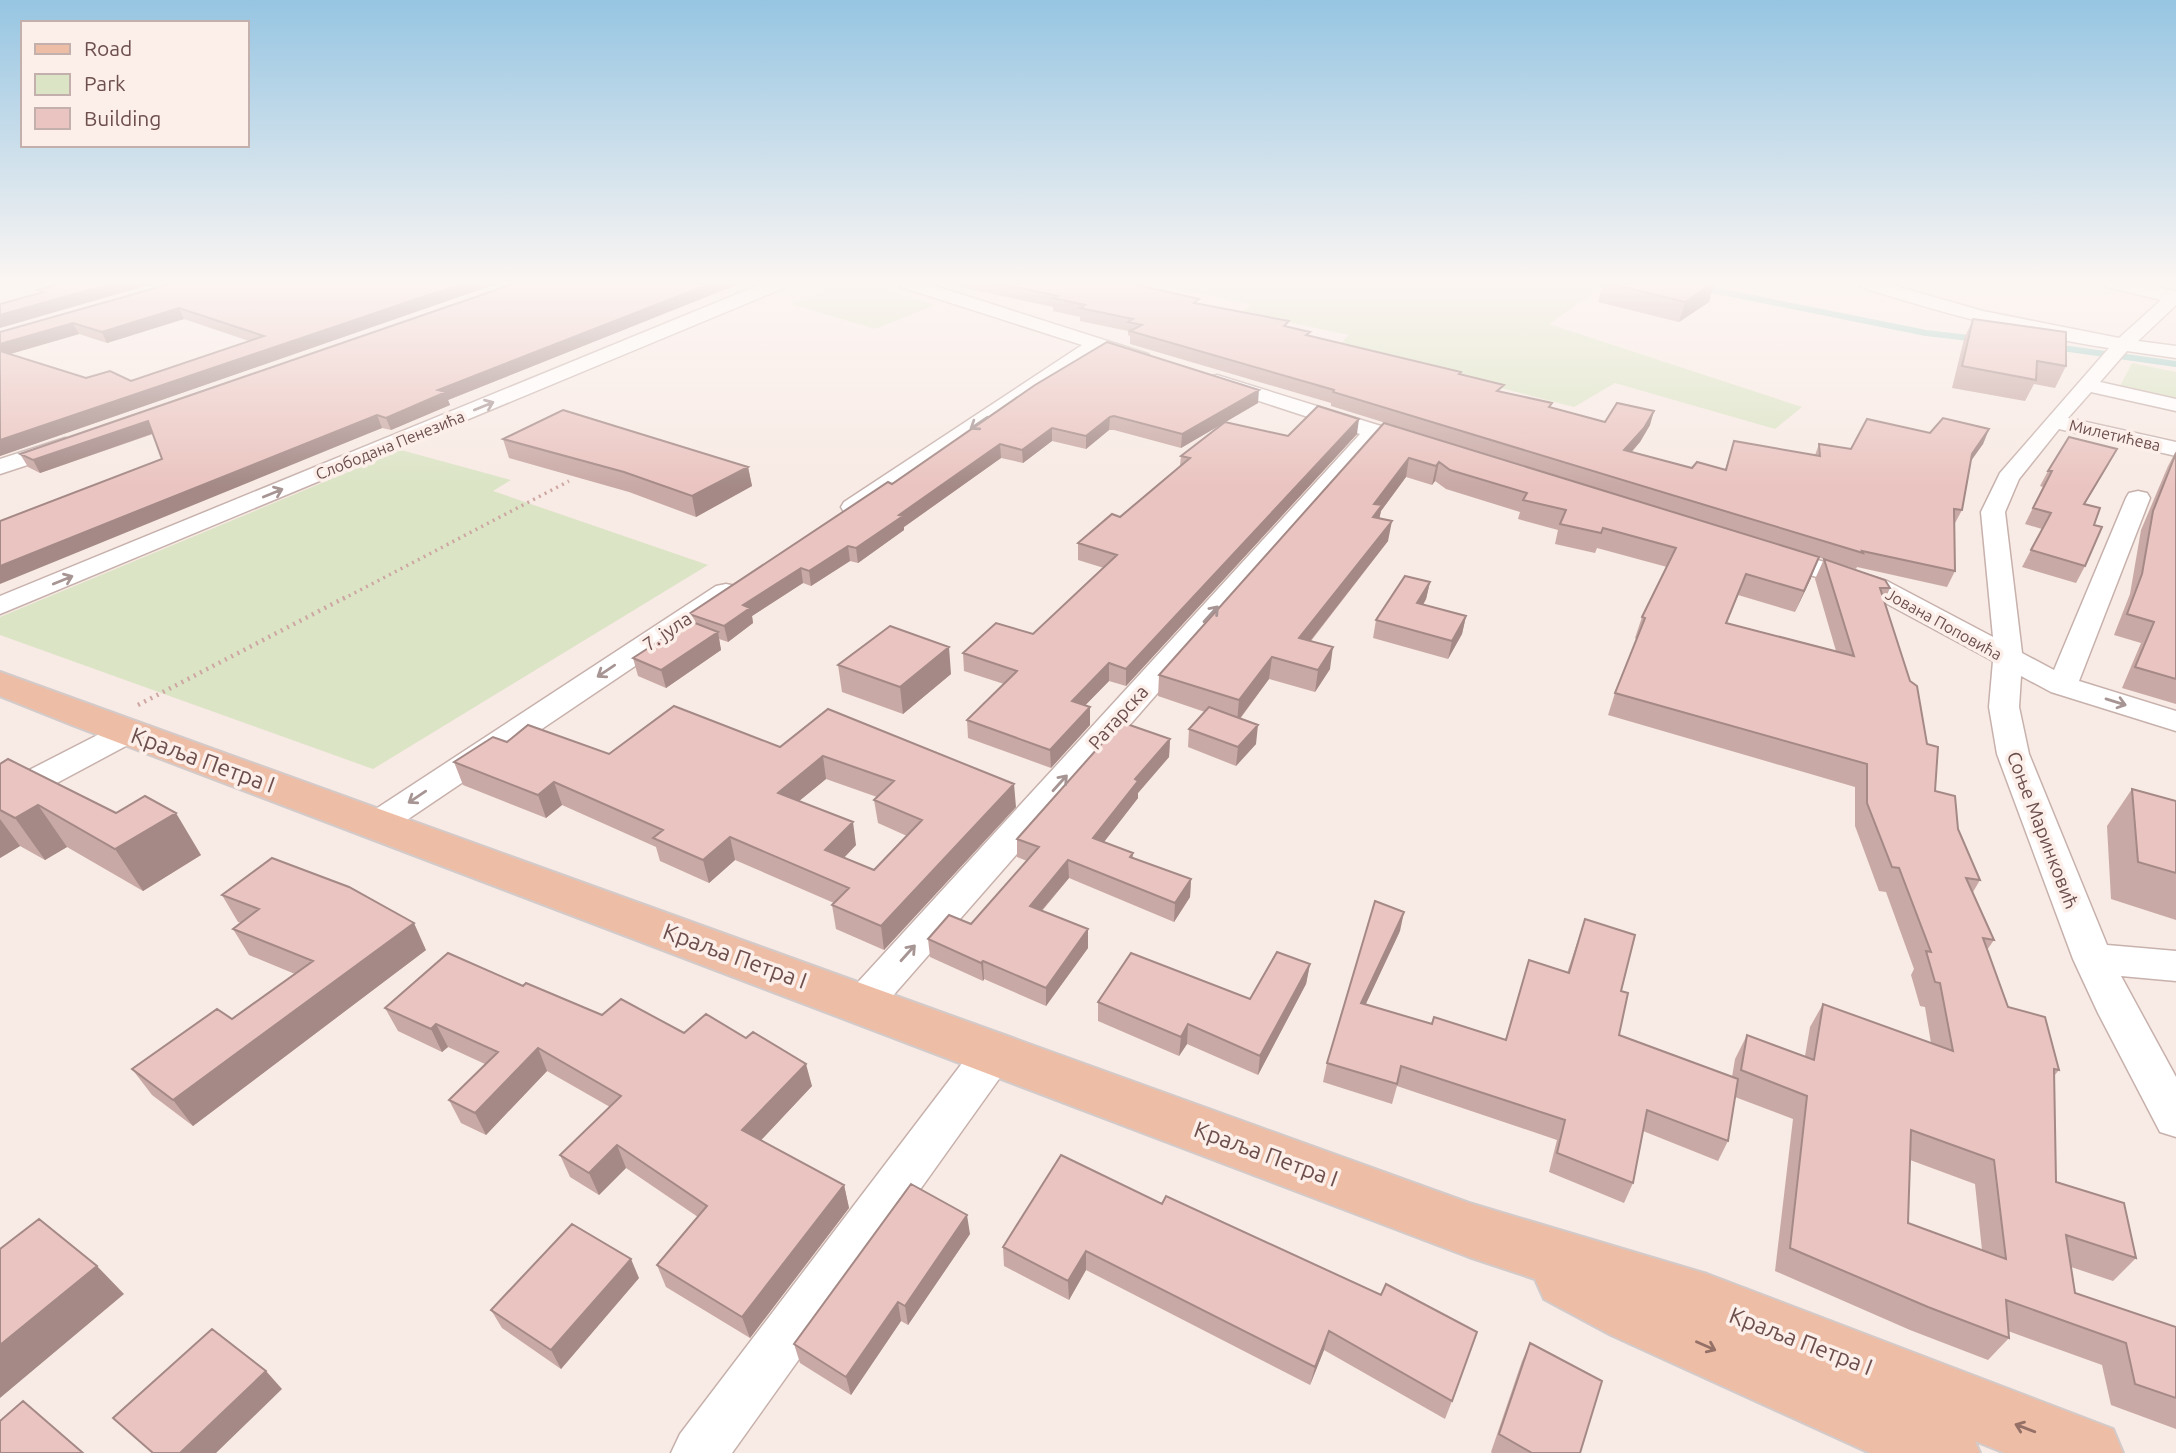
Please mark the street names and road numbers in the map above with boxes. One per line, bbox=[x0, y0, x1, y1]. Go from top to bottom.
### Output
street label: Слободана Пенезића bbox=[313, 407, 467, 483]
street label: Милетићева bbox=[2068, 416, 2162, 454]
street label: Јована Поповића bbox=[1883, 585, 2005, 663]
street label: 7. јула bbox=[638, 607, 696, 655]
street label: Ратарска bbox=[1084, 680, 1152, 754]
street label: Краља Петра I bbox=[128, 722, 278, 797]
street label: Соње Маринковић bbox=[2003, 748, 2083, 912]
street label: Краља Петра I bbox=[660, 918, 810, 993]
street label: Краља Петра I bbox=[1191, 1116, 1341, 1191]
street label: Краља Петра I bbox=[1726, 1302, 1876, 1379]

